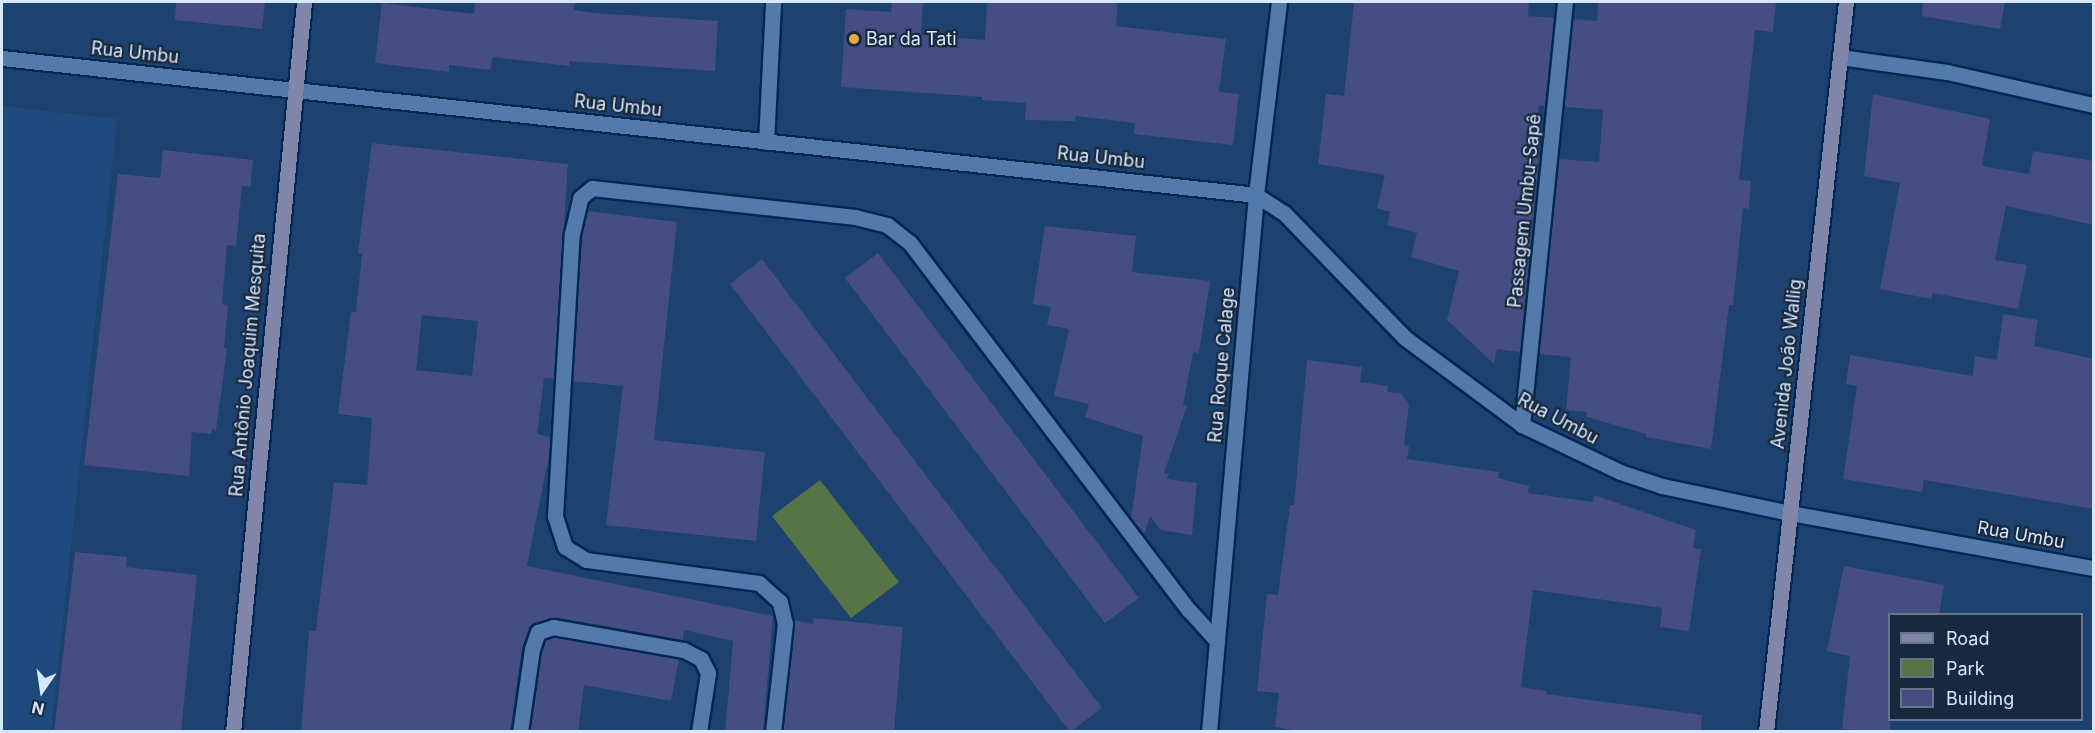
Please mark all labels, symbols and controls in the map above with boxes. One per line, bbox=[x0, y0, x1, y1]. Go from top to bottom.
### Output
place label: Bar da Tati bbox=[866, 28, 957, 50]
marker: Bar da Tati bbox=[847, 32, 861, 46]
street label: Rua Umbu bbox=[90, 38, 180, 68]
street label: Rua Umbu bbox=[573, 91, 663, 121]
street label: Passagem Umbu-Sapê bbox=[1504, 113, 1546, 309]
street label: Rua Umbu bbox=[1056, 143, 1146, 173]
street label: Rua Antônio Joaquim Mesquita bbox=[226, 232, 270, 498]
street label: Avenida João Wallig bbox=[1767, 278, 1807, 450]
street label: Rua Roque Calage bbox=[1204, 286, 1240, 444]
street label: Rua Umbu bbox=[1514, 389, 1602, 449]
street label: Rua Umbu bbox=[1976, 517, 2066, 553]
legend bbox=[1888, 613, 2083, 721]
text: Road bbox=[1946, 628, 1989, 649]
text: Park bbox=[1946, 658, 1985, 679]
north arrow bbox=[12, 661, 72, 721]
text: Building bbox=[1946, 688, 2014, 709]
text: N bbox=[30, 697, 46, 720]

